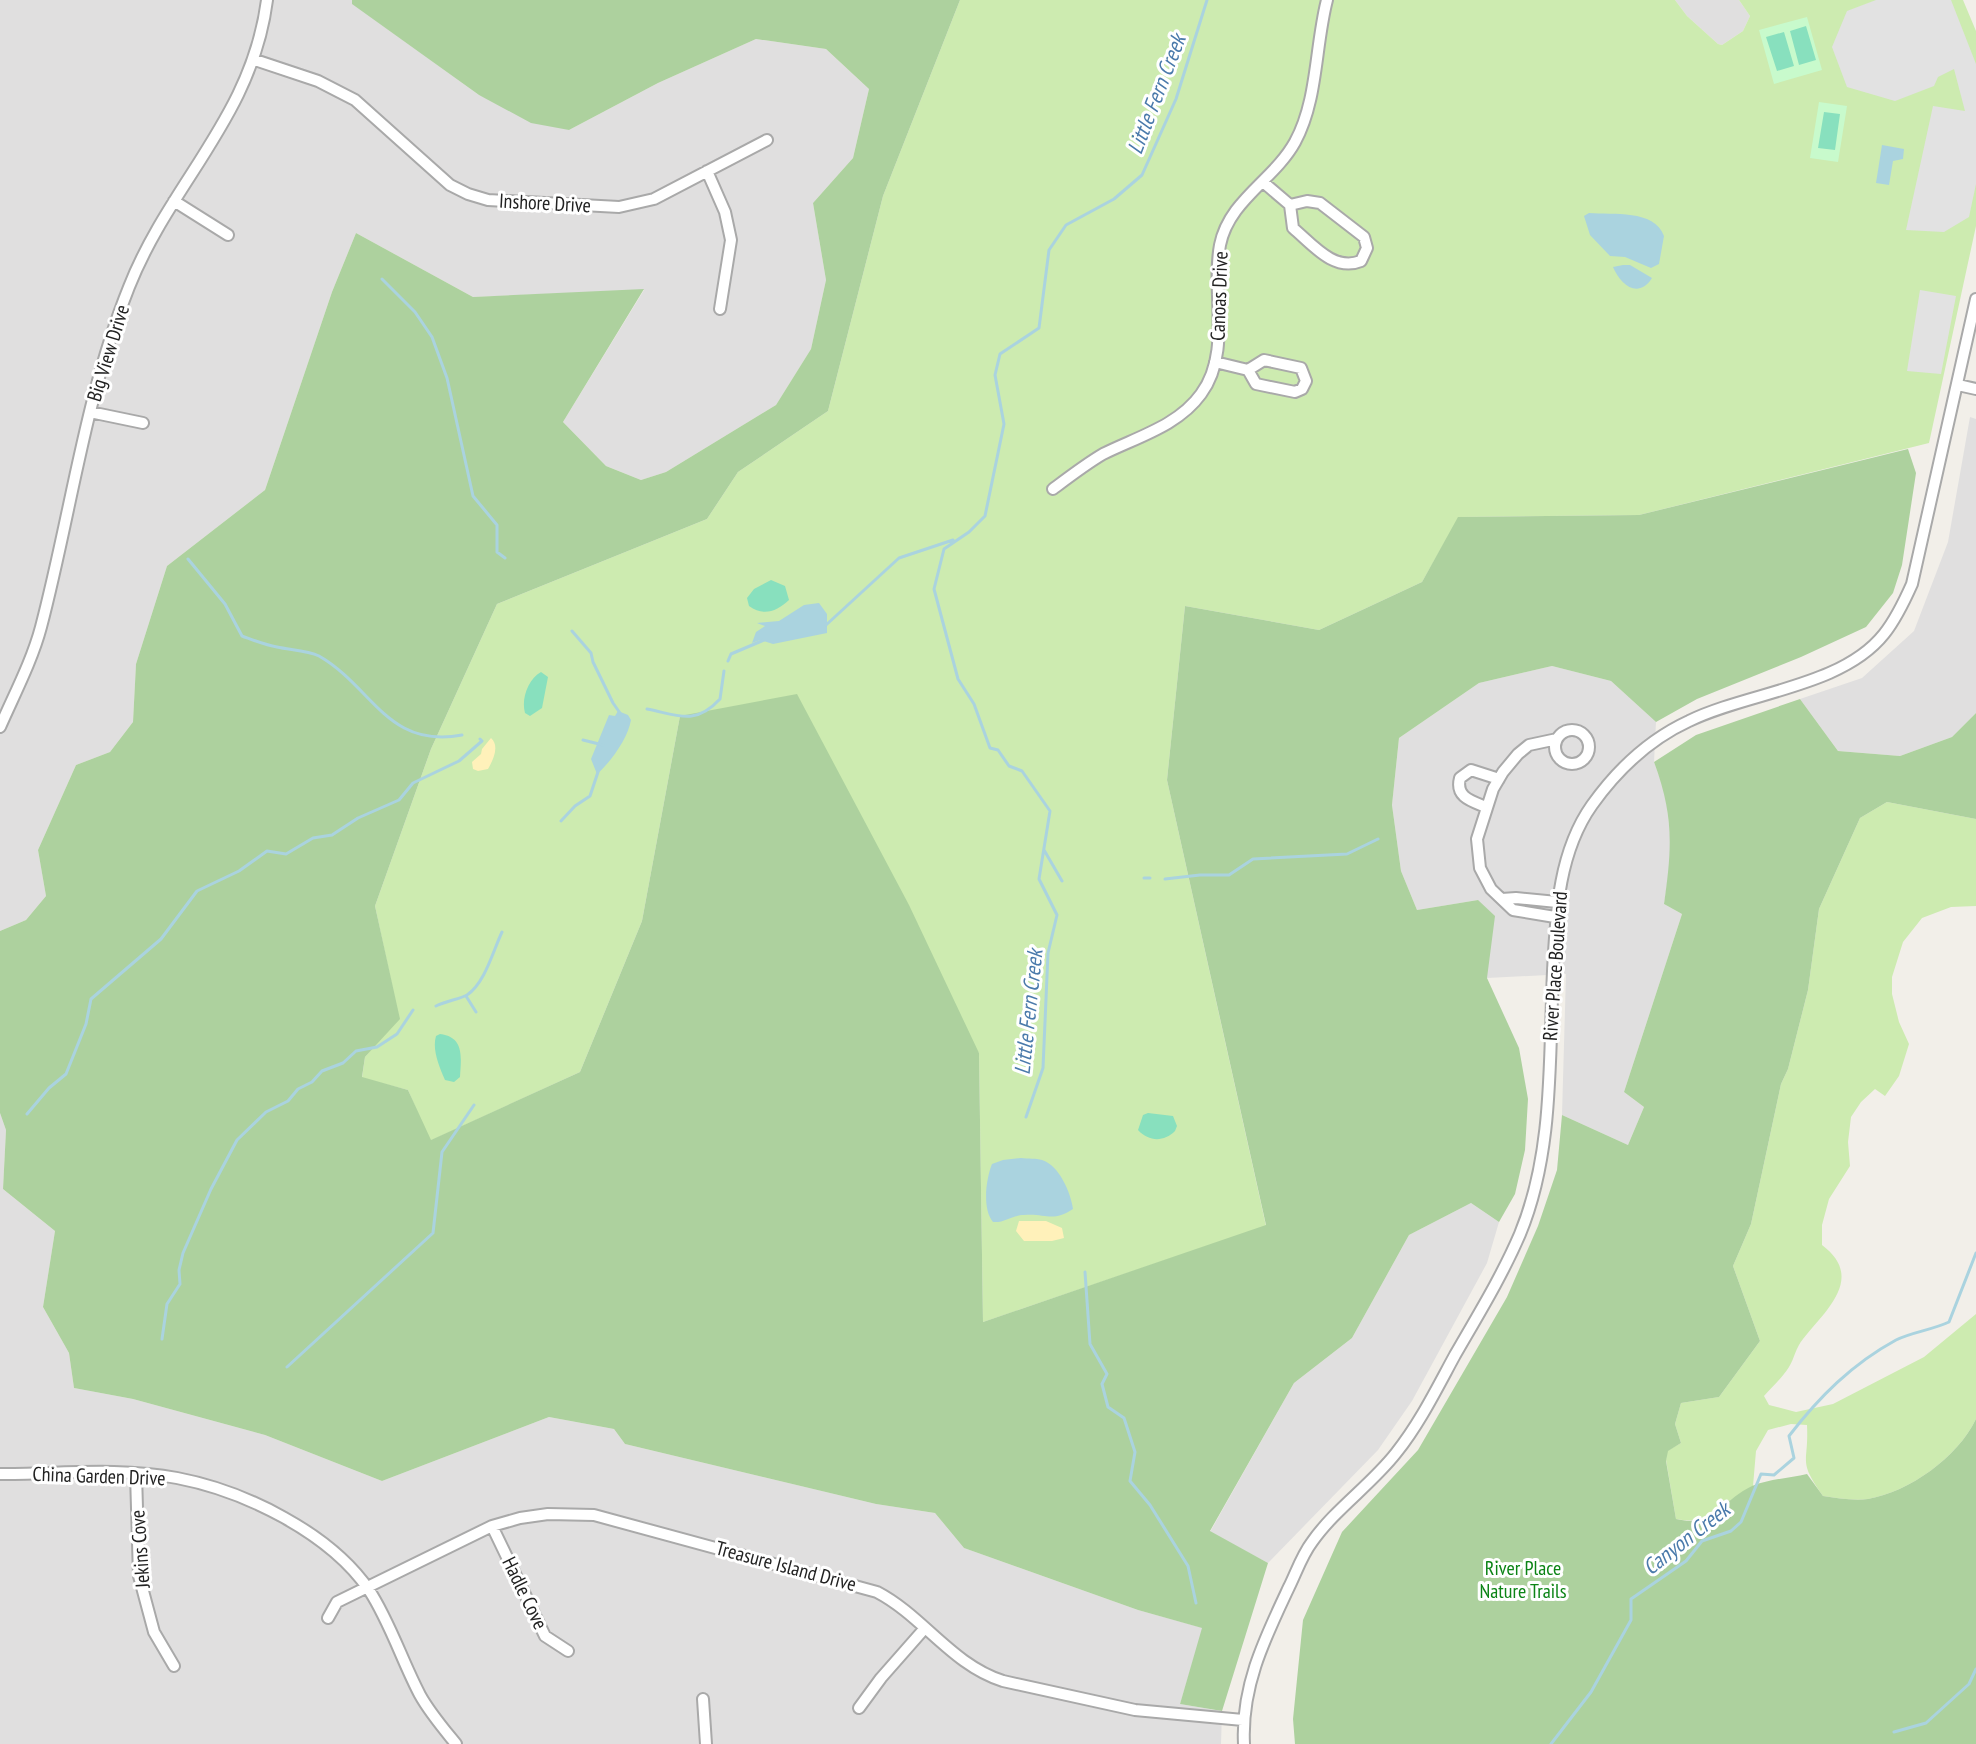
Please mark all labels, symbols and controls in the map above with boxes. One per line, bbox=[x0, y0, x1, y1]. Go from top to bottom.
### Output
water label: Little Fern Creek bbox=[1120, 28, 1192, 158]
street label: Inshore Drive bbox=[498, 188, 592, 218]
street label: Canoas Drive bbox=[1204, 251, 1234, 341]
street label: Big View Drive bbox=[81, 301, 135, 405]
street label: River Place Boulevard bbox=[1537, 890, 1573, 1042]
water label: Little Fern Creek bbox=[1008, 946, 1049, 1076]
street label: China Garden Drive bbox=[32, 1461, 166, 1491]
water label: Canyon Creek bbox=[1637, 1494, 1737, 1581]
street label: Jekins Cove bbox=[124, 1509, 156, 1590]
street label: Treasure Island Drive bbox=[713, 1535, 859, 1597]
street label: Hadle Cove bbox=[496, 1552, 554, 1634]
park label: River Place Nature Trails bbox=[1480, 1555, 1567, 1604]

